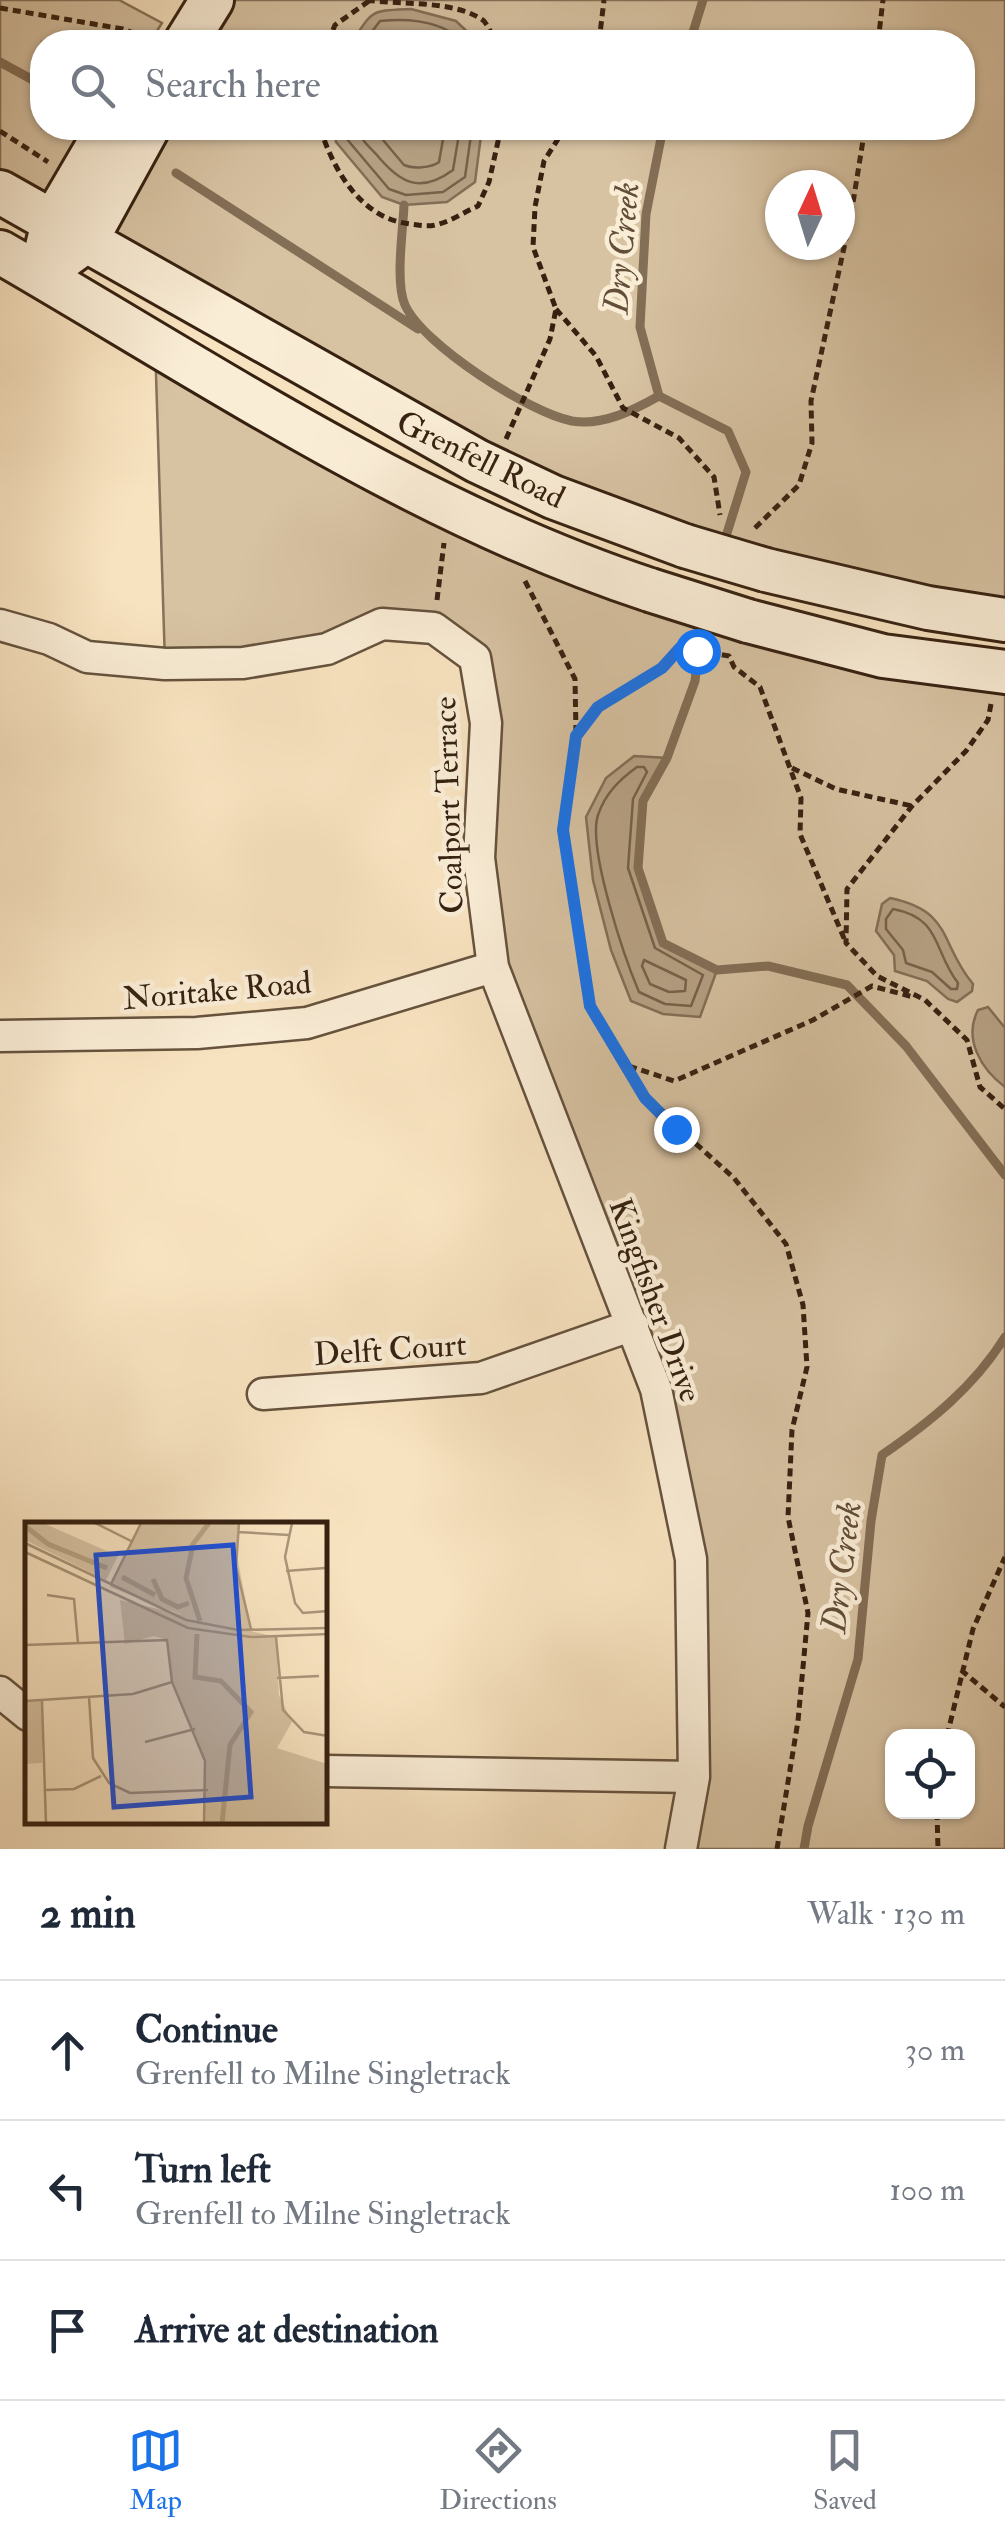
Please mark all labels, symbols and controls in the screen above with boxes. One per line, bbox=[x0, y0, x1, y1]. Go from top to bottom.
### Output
search box bbox=[30, 30, 975, 140]
icon: search bbox=[65, 58, 120, 113]
text: Search here bbox=[145, 61, 321, 109]
north arrow bbox=[765, 170, 855, 260]
water label: Dry Creek bbox=[594, 180, 650, 318]
street label: Grenfell Road bbox=[390, 402, 571, 518]
route start bbox=[675, 629, 721, 675]
street label: Coalport Terrace bbox=[425, 696, 473, 914]
street label: Noritake Road bbox=[121, 963, 313, 1019]
route end bbox=[654, 1107, 700, 1153]
street label: Kingfisher Drive bbox=[600, 1193, 710, 1408]
street label: Delft Court bbox=[312, 1325, 468, 1375]
water label: Dry Creek bbox=[812, 1499, 872, 1637]
inset map bbox=[25, 1522, 328, 1824]
map controls bbox=[885, 1729, 975, 1819]
button: locate bbox=[885, 1729, 975, 1819]
text: 2 min bbox=[40, 1888, 136, 1940]
text: Walk · 130 m bbox=[807, 1894, 965, 1934]
text: Continue bbox=[135, 2006, 278, 2054]
icon: ahead bbox=[40, 2023, 95, 2078]
text: 30 m bbox=[905, 2030, 965, 2070]
text: Grenfell to Milne Singletrack bbox=[135, 2054, 511, 2094]
text: Turn left bbox=[135, 2146, 271, 2194]
icon: left bbox=[40, 2163, 95, 2218]
text: 100 m bbox=[889, 2170, 965, 2210]
text: Grenfell to Milne Singletrack bbox=[135, 2194, 511, 2234]
icon: arrive bbox=[40, 2303, 95, 2358]
text: Arrive at destination bbox=[135, 2306, 439, 2354]
tab: Map bbox=[128, 2423, 183, 2518]
tab: Directions bbox=[439, 2423, 557, 2518]
tab: Saved bbox=[813, 2423, 877, 2518]

